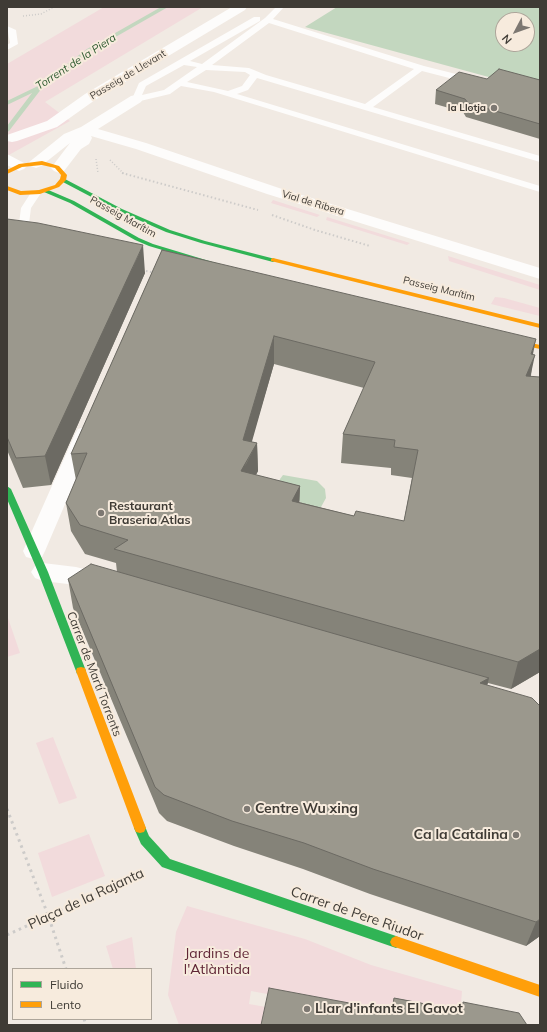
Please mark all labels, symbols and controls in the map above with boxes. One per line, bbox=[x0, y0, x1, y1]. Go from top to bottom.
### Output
north arrow bbox=[495, 12, 535, 52]
water label: Torrent de la Piera bbox=[33, 31, 119, 93]
text: N bbox=[499, 31, 515, 47]
street label: Passeig de Llevant bbox=[88, 48, 168, 102]
place label: la Llotja bbox=[448, 102, 486, 114]
marker: la Llotja bbox=[489, 103, 499, 113]
street label: Vial de Ribera bbox=[280, 188, 346, 218]
street label: Passeig Marítim bbox=[88, 194, 158, 240]
street label: Passeig Marítim bbox=[402, 274, 476, 304]
place label: Restaurant Braseria Atlas bbox=[109, 499, 190, 527]
marker: Restaurant Braseria Atlas bbox=[96, 508, 106, 518]
street label: Carrer de Martí Torrents bbox=[64, 610, 124, 738]
place label: Centre Wu xing bbox=[255, 801, 358, 817]
marker: Centre Wu xing bbox=[242, 804, 252, 814]
place label: Ca la Catalina bbox=[414, 827, 508, 843]
marker: Ca la Catalina bbox=[511, 830, 521, 840]
street label: Plaça de la Rajanta bbox=[25, 865, 147, 933]
street label: Carrer de Pere Riudor bbox=[289, 883, 425, 945]
park label: Jardins de l'Atlàntida bbox=[184, 946, 250, 978]
legend bbox=[12, 968, 152, 1020]
text: Fluido bbox=[50, 977, 83, 992]
text: Lento bbox=[50, 997, 81, 1012]
place label: Llar d'infants El Gavot bbox=[315, 1001, 463, 1017]
marker: Llar d'infants El Gavot bbox=[302, 1004, 312, 1014]

